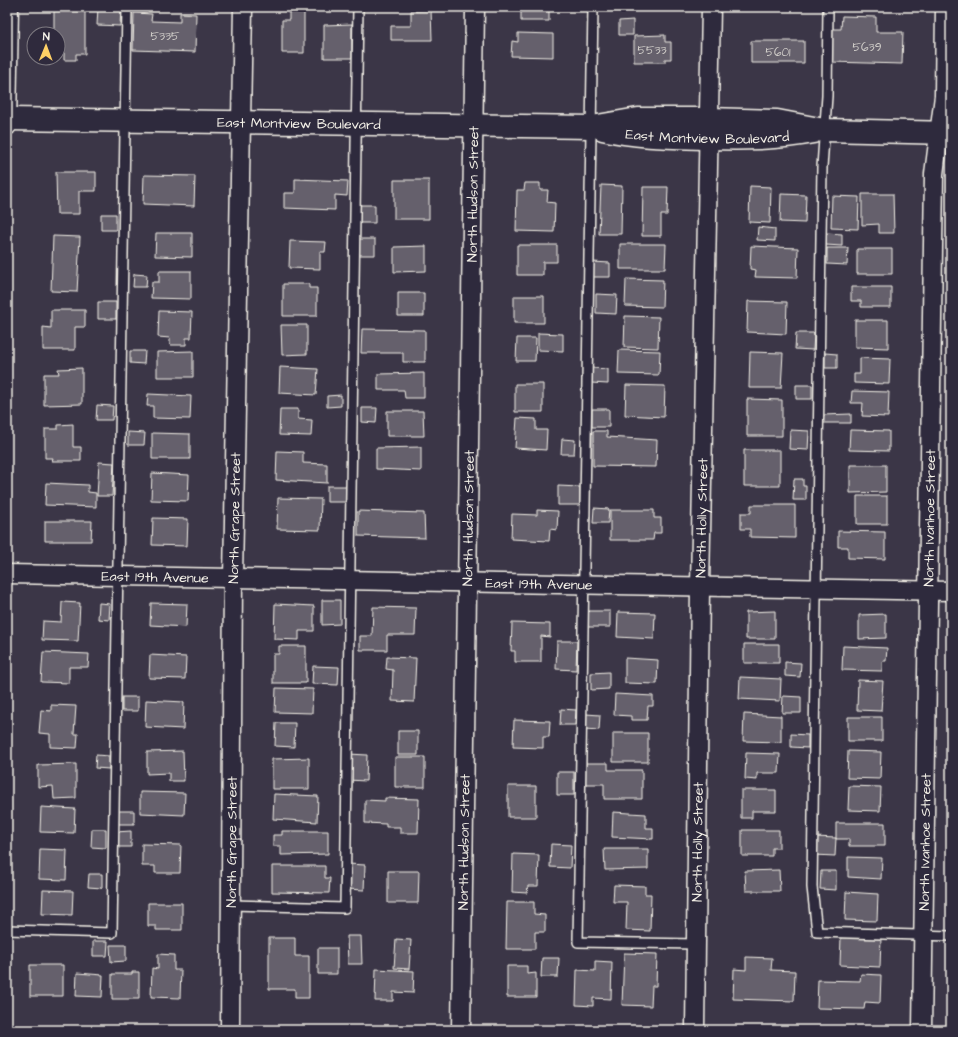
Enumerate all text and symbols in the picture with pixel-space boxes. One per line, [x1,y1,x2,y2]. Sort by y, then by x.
north arrow [26,26,66,66]
house number: 5335 [150,28,180,45]
text: N [43,29,50,44]
house number: 5639 [853,39,882,56]
house number: 5533 [637,42,667,59]
house number: 5601 [765,44,791,61]
street label: East Montview Boulevard [217,113,381,135]
street label: East Montview Boulevard [624,124,790,149]
street label: North Hudson Street [463,126,484,262]
street label: North Ivanhoe Street [919,449,941,587]
street label: North Hudson Street [458,450,480,586]
street label: North Grape Street [224,452,246,584]
street label: North Holly Street [691,458,713,578]
street label: East 19th Avenue [101,567,209,589]
street label: East 19th Avenue [485,574,593,596]
street label: North Ivanhoe Street [915,773,937,911]
street label: North Hudson Street [454,774,476,910]
street label: North Grape Street [222,776,243,908]
street label: North Holly Street [687,782,709,902]

